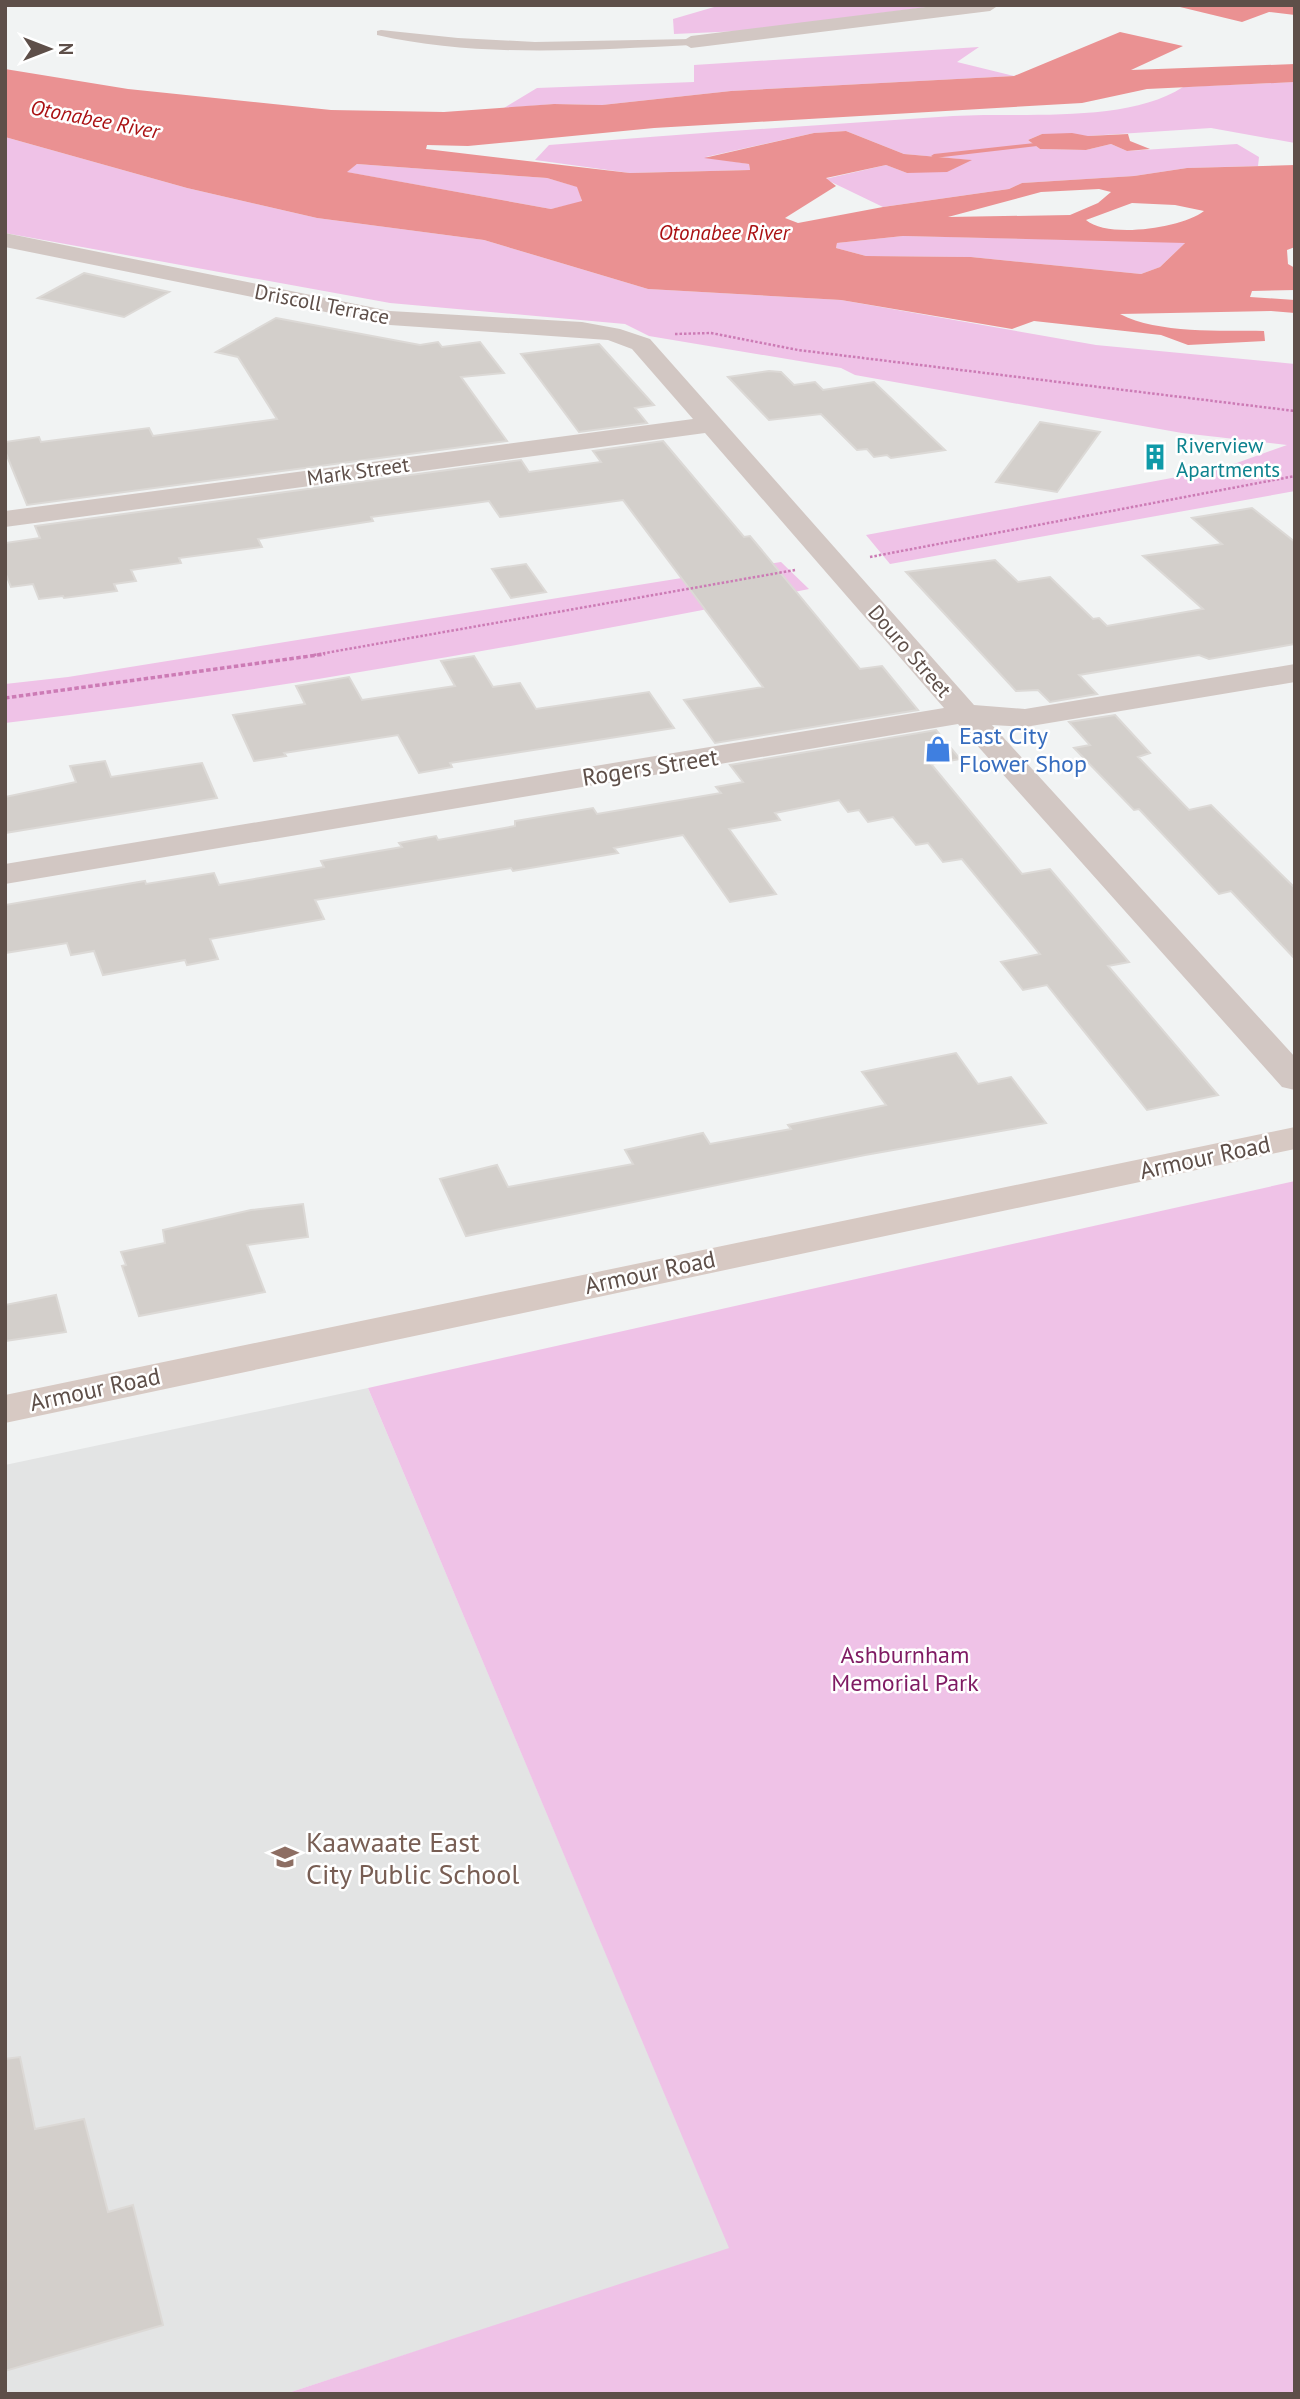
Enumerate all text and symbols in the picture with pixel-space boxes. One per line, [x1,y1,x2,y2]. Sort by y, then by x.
north arrow [14,14,84,84]
text: N [54,43,78,55]
water label: Otonabee River [28,93,164,145]
water label: Otonabee River [659,219,791,246]
street label: Driscoll Terrace [252,278,392,330]
place label: Riverview Apartments [1176,432,1280,483]
building icon: Riverview Apartments [1140,442,1170,472]
street label: Mark Street [305,450,411,492]
street label: Douro Street [862,599,958,703]
place label: East City Flower Shop [959,720,1087,779]
shop icon: East City Flower Shop [923,734,953,764]
street label: Rogers Street [580,741,720,793]
street label: Armour Road [1137,1128,1273,1186]
street label: Armour Road [582,1243,718,1301]
street label: Armour Road [27,1360,163,1418]
park label: Ashburnham Memorial Park [831,1639,979,1698]
place label: Kaawaate East City Public School [306,1823,520,1892]
school or university icon: Kaawaate East City Public School [270,1842,300,1872]

